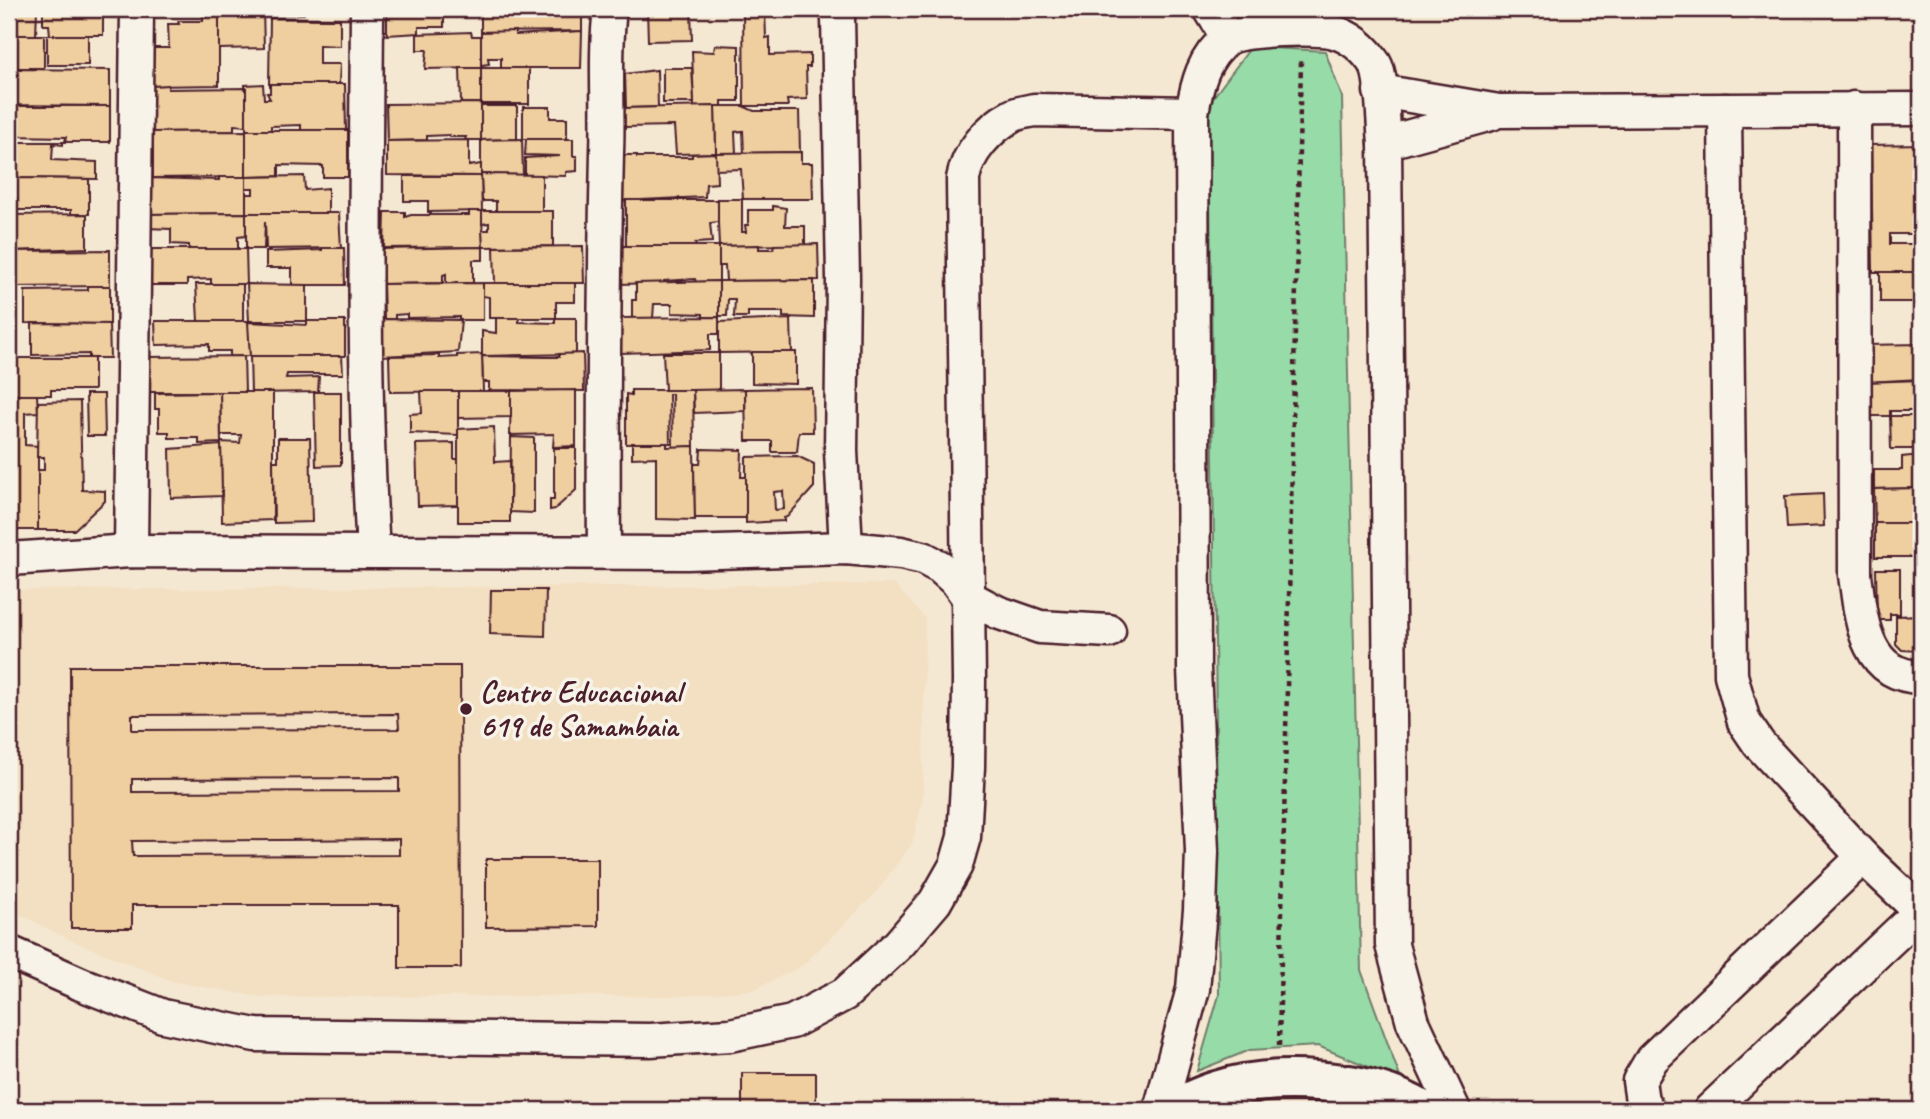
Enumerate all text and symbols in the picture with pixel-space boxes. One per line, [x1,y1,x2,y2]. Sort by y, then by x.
place label: Centro Educacional 619 de Samambaia [480,673,687,745]
marker: Centro Educacional 619 de Samambaia [458,701,474,717]

